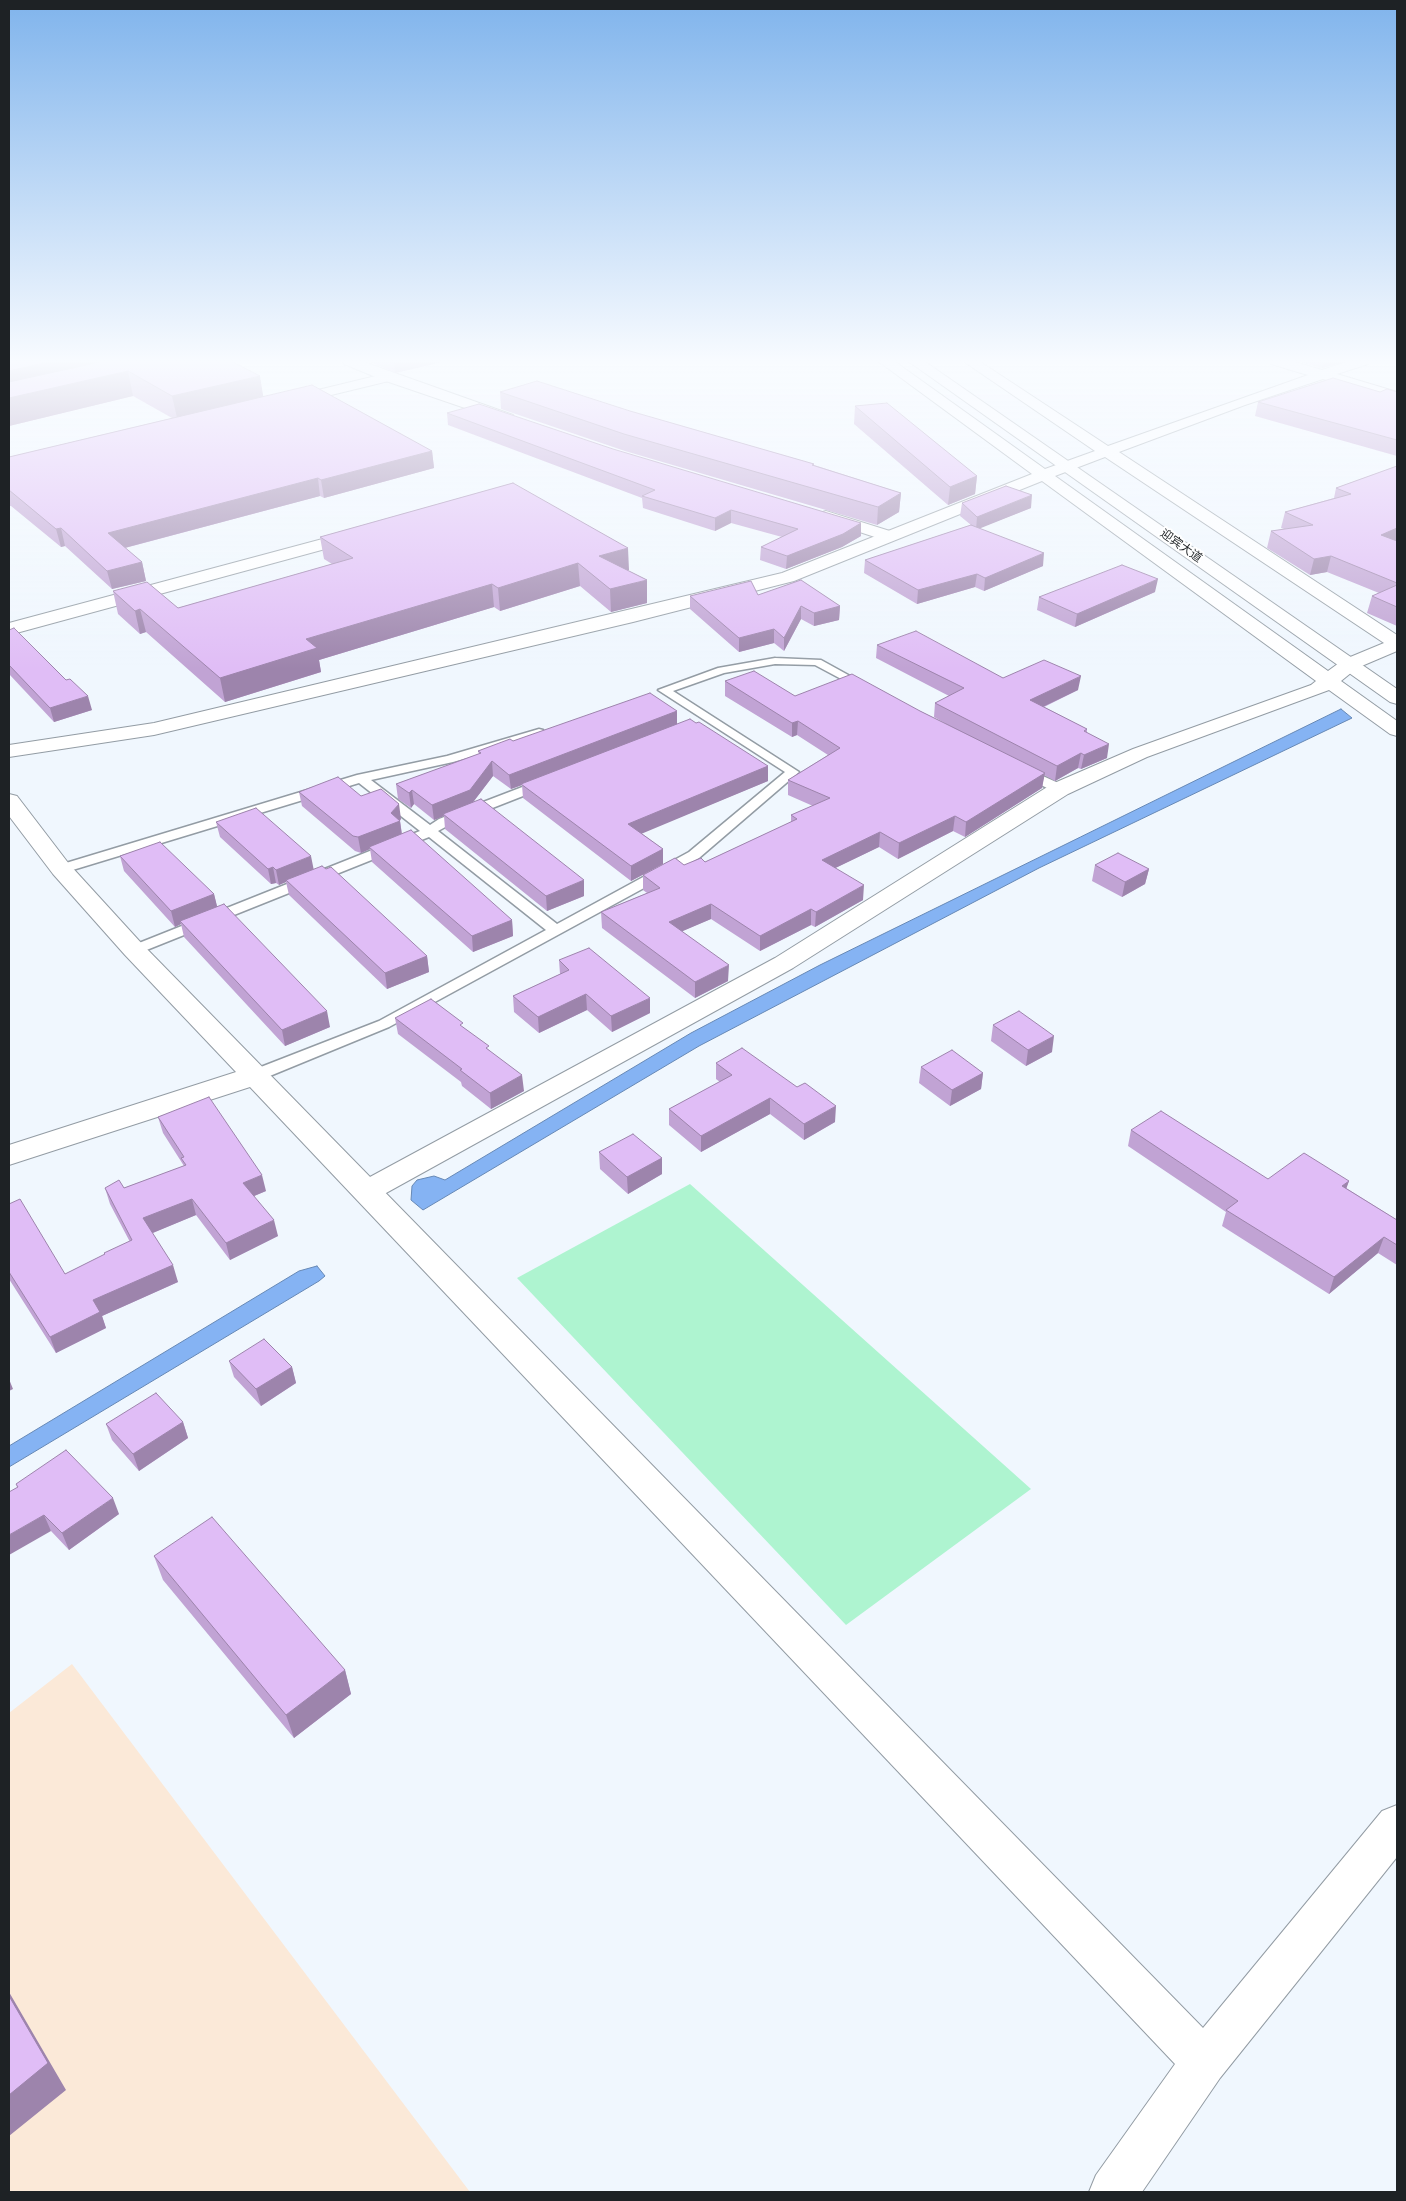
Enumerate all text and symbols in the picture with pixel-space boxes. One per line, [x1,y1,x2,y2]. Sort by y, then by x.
street label: 迎宾大道 [1157,526,1205,566]

